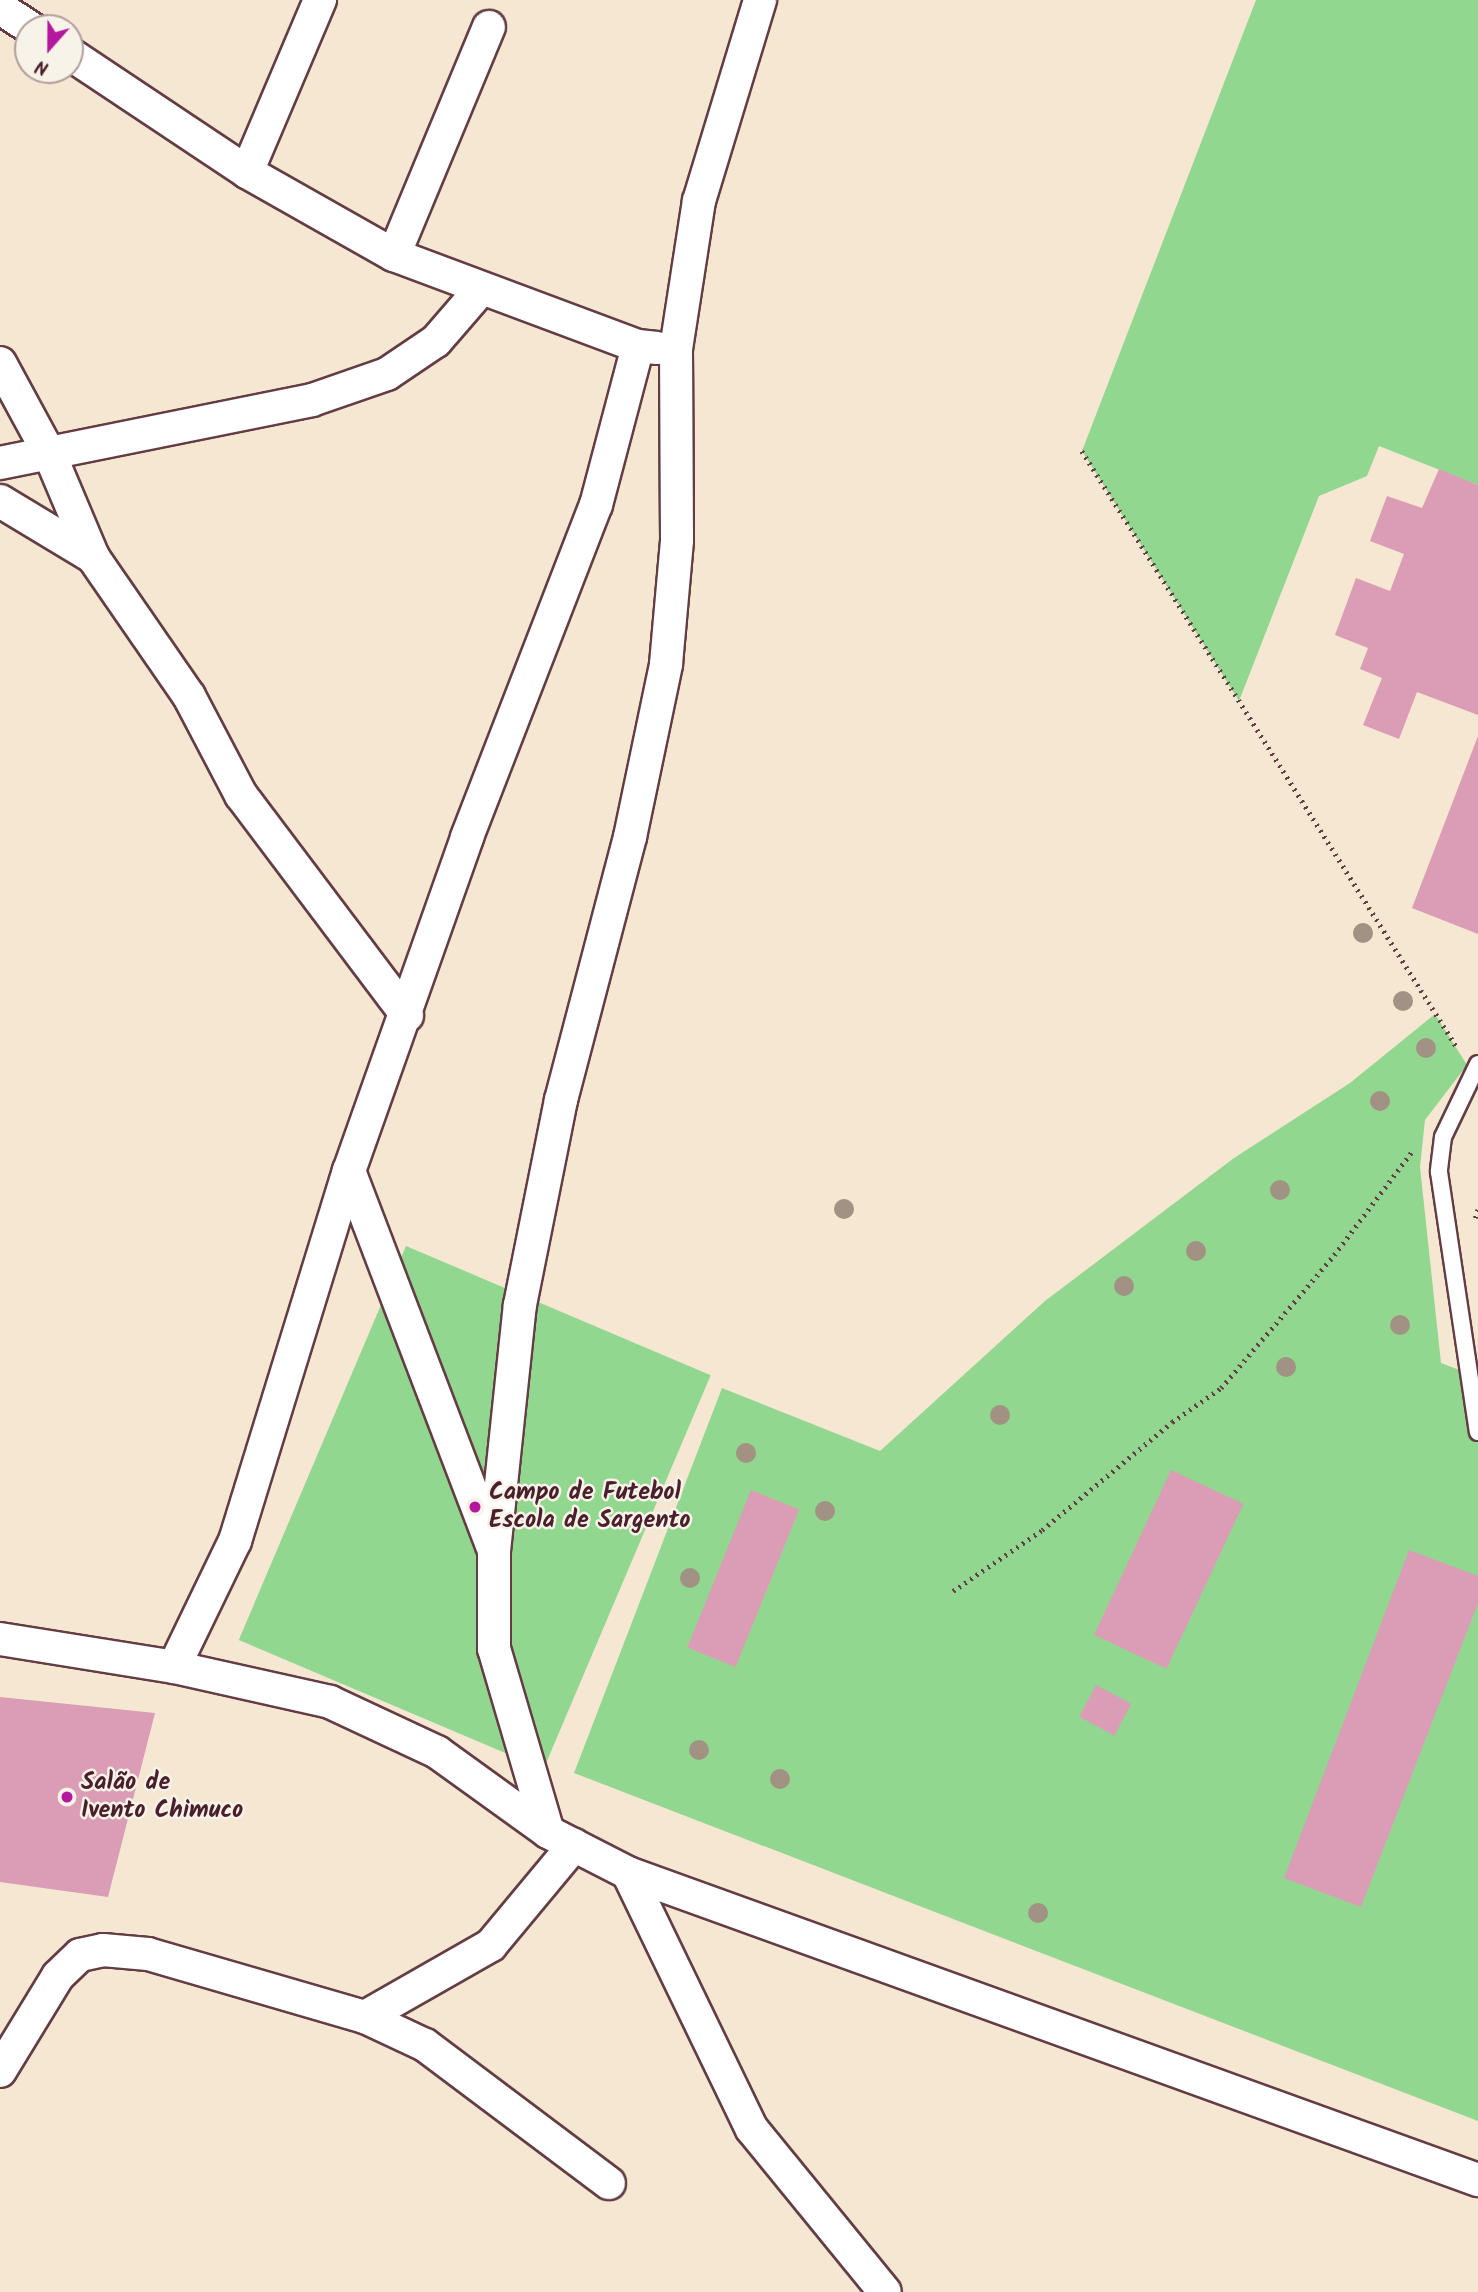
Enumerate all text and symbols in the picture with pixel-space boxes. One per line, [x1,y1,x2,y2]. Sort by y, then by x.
north arrow [14,14,84,84]
text: N [31,51,53,83]
place label: Campo de Futebol Escola de Sargento [489,1479,690,1535]
marker: Campo de Futebol Escola de Sargento [467,1499,483,1515]
place label: Salão de Ivento Chimuco [81,1769,243,1825]
marker: Salão de Ivento Chimuco [59,1789,75,1805]

